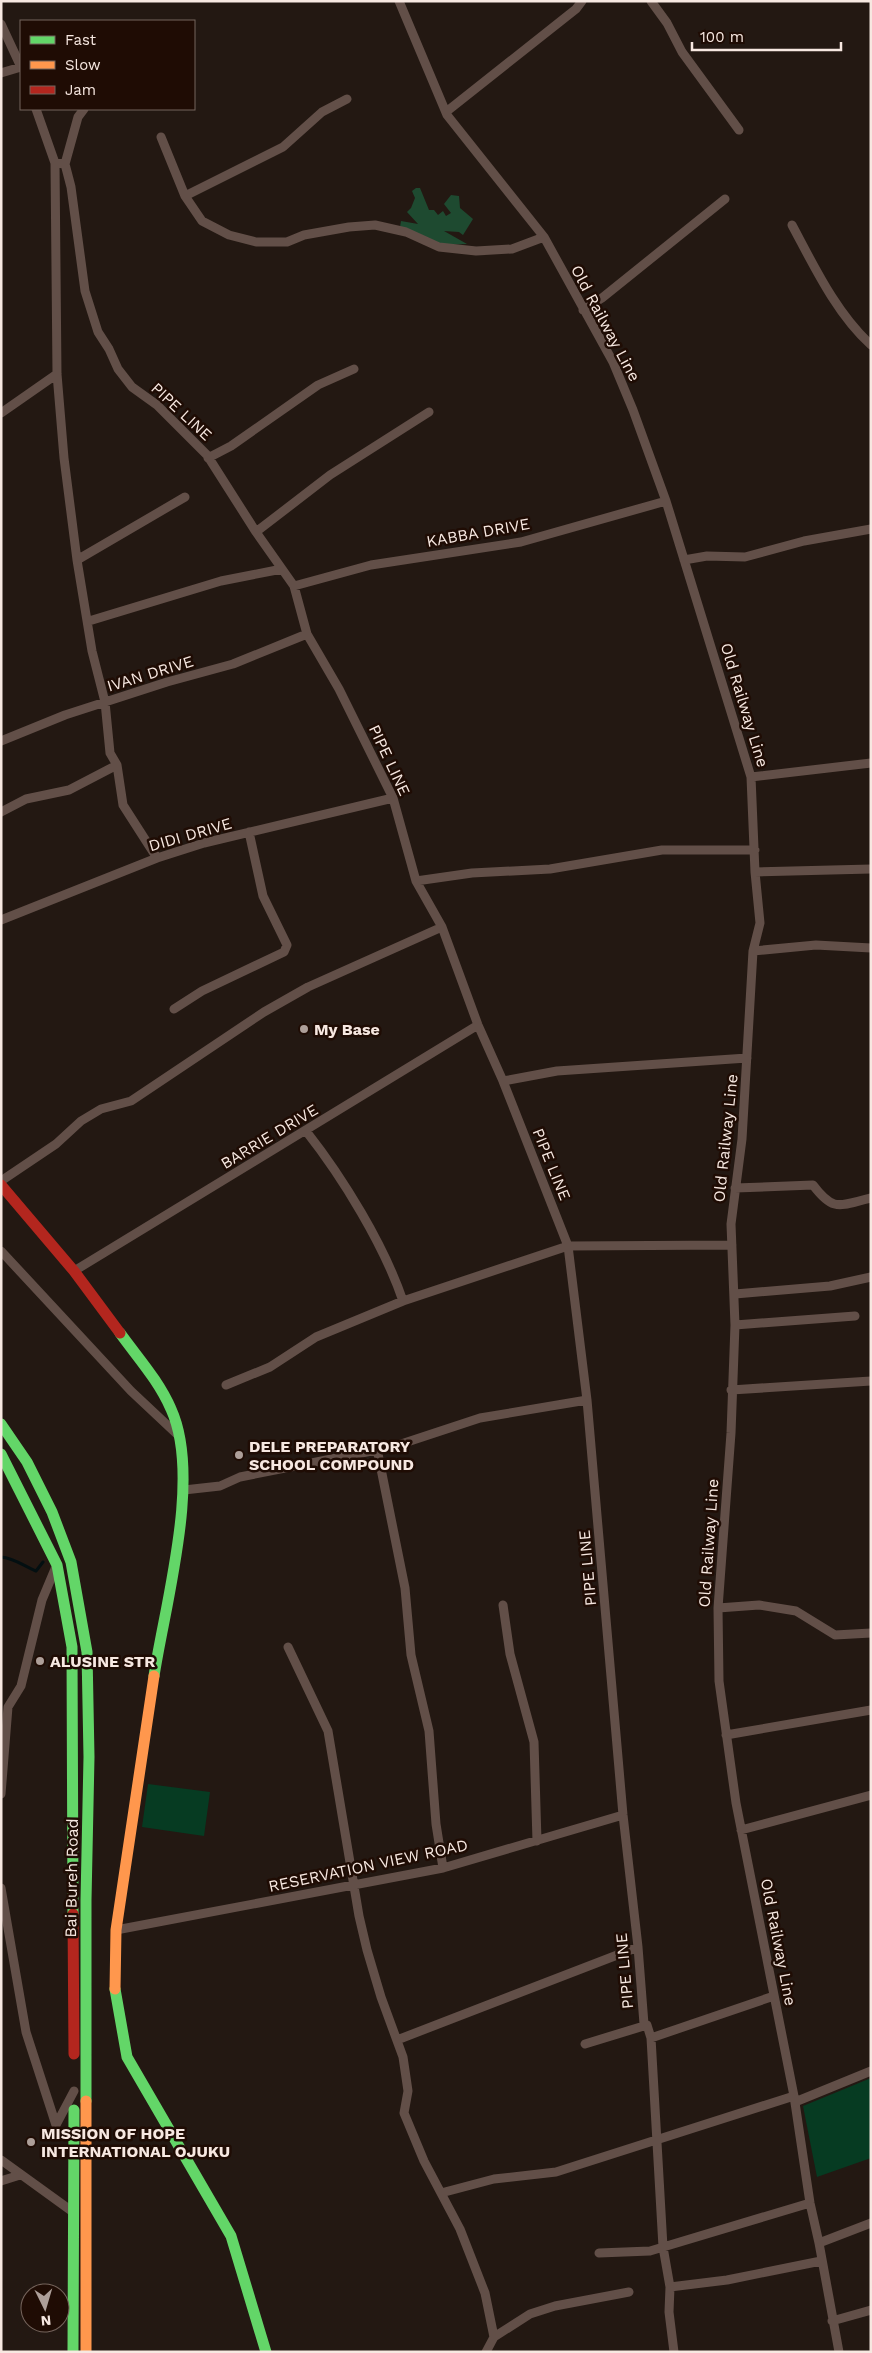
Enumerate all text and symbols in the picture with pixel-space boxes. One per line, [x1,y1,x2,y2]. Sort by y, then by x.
legend [20,20,195,110]
scale bar [692,20,841,52]
text: 100 m [700,28,744,46]
text: Fast [65,31,97,49]
text: Slow [65,56,101,74]
text: Jam [65,81,96,99]
street label: Old Railway Line [567,262,644,385]
street label: PIPE LINE [147,378,216,444]
street label: KABBA DRIVE [425,514,531,551]
street label: Old Railway Line [717,641,772,770]
street label: IVAN DRIVE [105,651,196,696]
street label: PIPE LINE [365,722,414,799]
street label: DIDI DRIVE [146,814,234,855]
place label: My Base [314,1020,380,1039]
marker: My Base [298,1023,310,1035]
street label: Old Railway Line [709,1073,742,1203]
street label: BARRIE DRIVE [217,1100,321,1173]
street label: PIPE LINE [528,1125,575,1203]
place label: DELE PREPARATORY SCHOOL COMPOUND [249,1437,414,1474]
marker: DELE PREPARATORY SCHOOL COMPOUND [233,1449,245,1461]
street label: Old Railway Line [695,1478,722,1608]
street label: PIPE LINE [575,1529,600,1607]
place label: ALUSINE STR [50,1652,155,1671]
marker: ALUSINE STR [34,1655,46,1667]
street label: Bai Bureh Road [61,1818,82,1938]
street label: RESERVATION VIEW ROAD [267,1835,470,1896]
street label: Old Railway Line [757,1877,800,2007]
street label: PIPE LINE [612,1932,637,2010]
place label: MISSION OF HOPE INTERNATIONAL OJUKU [41,2124,230,2161]
marker: MISSION OF HOPE INTERNATIONAL OJUKU [25,2136,37,2148]
north arrow [20,2283,70,2333]
text: N [40,2313,52,2329]

